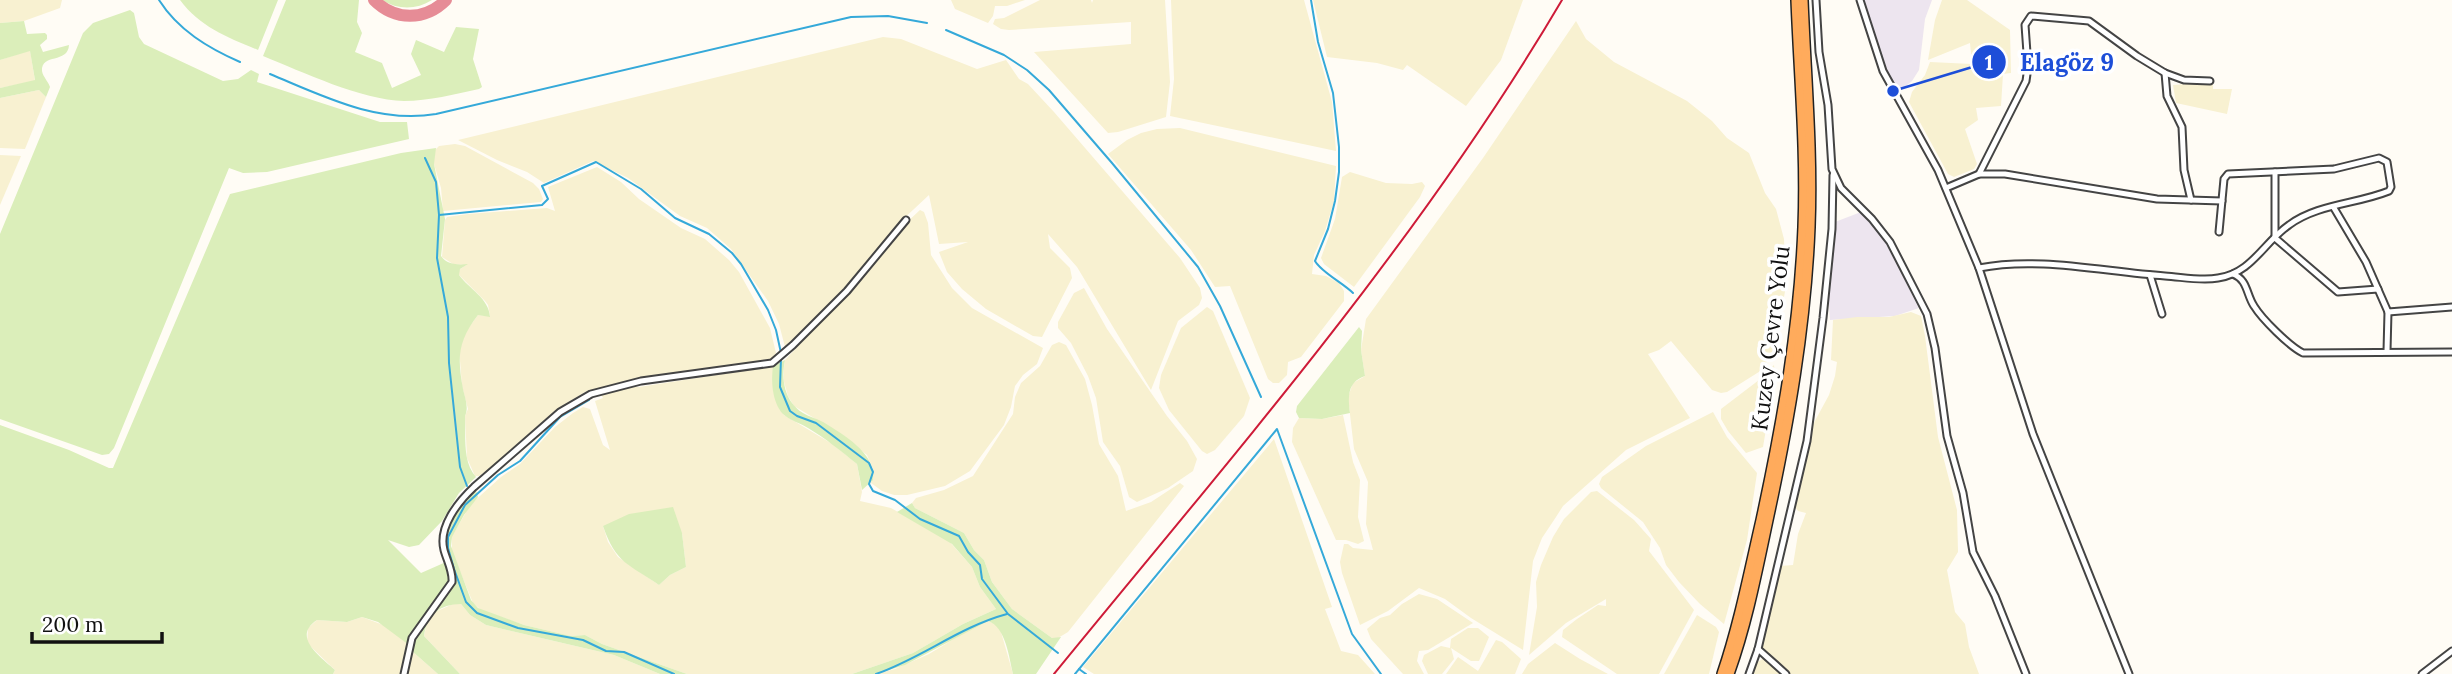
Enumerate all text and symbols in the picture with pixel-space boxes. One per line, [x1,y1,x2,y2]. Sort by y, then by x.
callout: Elagöz 9 [1971,40,2128,85]
text: Elagöz 9 [2020,47,2114,78]
text: 1 [1985,49,1993,76]
street label: Kuzey Çevre Yolu [1744,244,1796,432]
scale bar [32,600,161,644]
text: 200 m [42,611,104,638]

